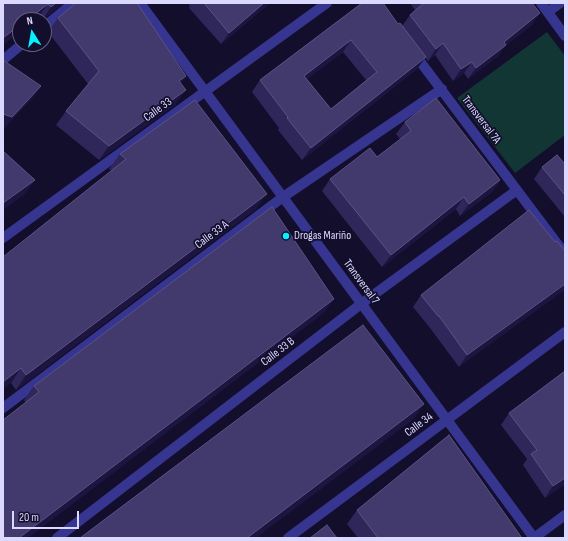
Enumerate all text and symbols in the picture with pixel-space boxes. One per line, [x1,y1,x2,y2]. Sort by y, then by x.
north arrow [12,12,52,52]
text: N [26,14,34,28]
street label: Transversal 7A [458,93,504,147]
street label: Calle 33 [141,95,175,125]
street label: Calle 33 A [192,218,232,252]
place label: Drogas Mariño [294,229,351,243]
marker: Drogas Mariño [281,231,291,241]
street label: Transversal 7 [340,257,382,307]
street label: Calle 33 B [258,334,298,370]
street label: Calle 34 [402,410,436,440]
scale bar [14,503,81,529]
text: 20 m [19,510,39,525]

